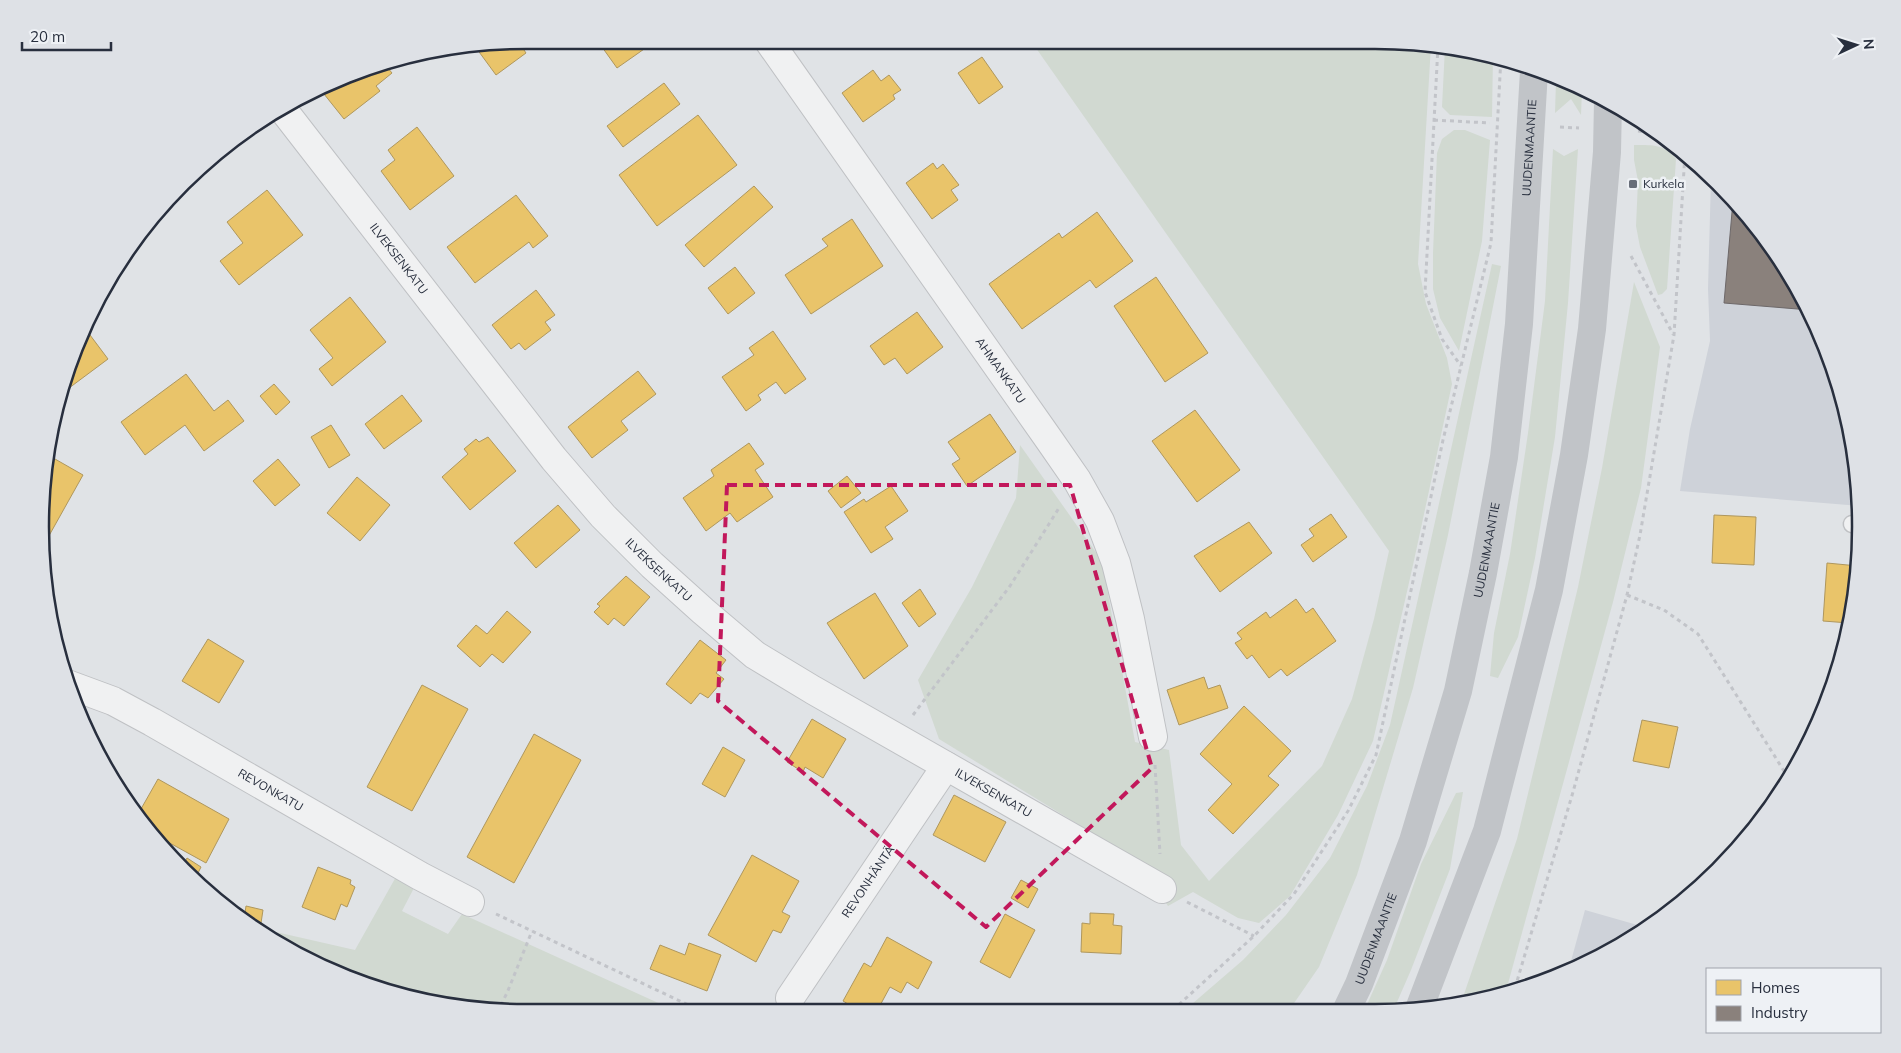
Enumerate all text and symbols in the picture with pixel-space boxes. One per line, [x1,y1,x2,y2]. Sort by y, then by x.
scale bar [22,20,111,52]
north arrow [1831,20,1881,70]
text: 20 m [30,27,65,46]
text: N [1860,38,1878,50]
street label: UUDENMAANTIE [1519,99,1539,197]
place label: Kurkela [1643,176,1684,191]
marker: Kurkela [1627,178,1639,190]
street label: ILVEKSENKATU [367,220,431,297]
street label: AHMANKATU [972,334,1029,406]
street label: UUDENMAANTIE [1470,501,1503,599]
street label: ILVEKSENKATU [622,535,695,604]
street label: REVONKATU [235,765,306,814]
street label: ILVEKSENKATU [952,765,1035,820]
street label: REVONHÄNTÄ [838,842,897,921]
street label: UUDENMAANTIE [1351,891,1400,987]
legend [1706,968,1881,1033]
text: Homes [1751,978,1800,997]
text: Industry [1751,1003,1808,1022]

